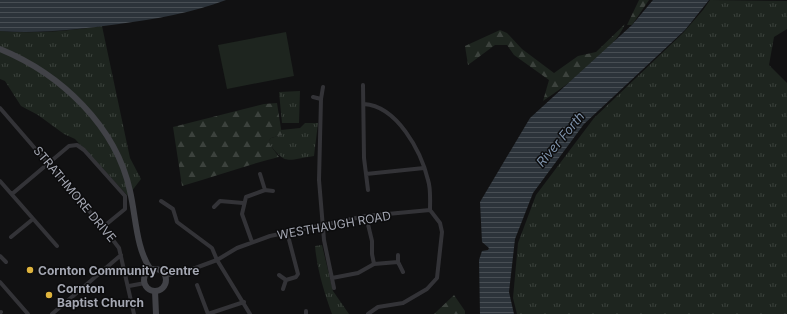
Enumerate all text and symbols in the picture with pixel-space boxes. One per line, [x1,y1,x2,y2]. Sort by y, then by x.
water label: River Forth [532,108,588,170]
street label: STRATHMORE DRIVE [31,143,119,245]
street label: WESTHAUGH ROAD [276,208,392,242]
place label: Cornton Community Centre [38,263,199,278]
marker: Cornton Community Centre [25,265,35,275]
place label: Cornton Baptist Church [57,281,144,310]
marker: Cornton Baptist Church [44,290,54,300]

